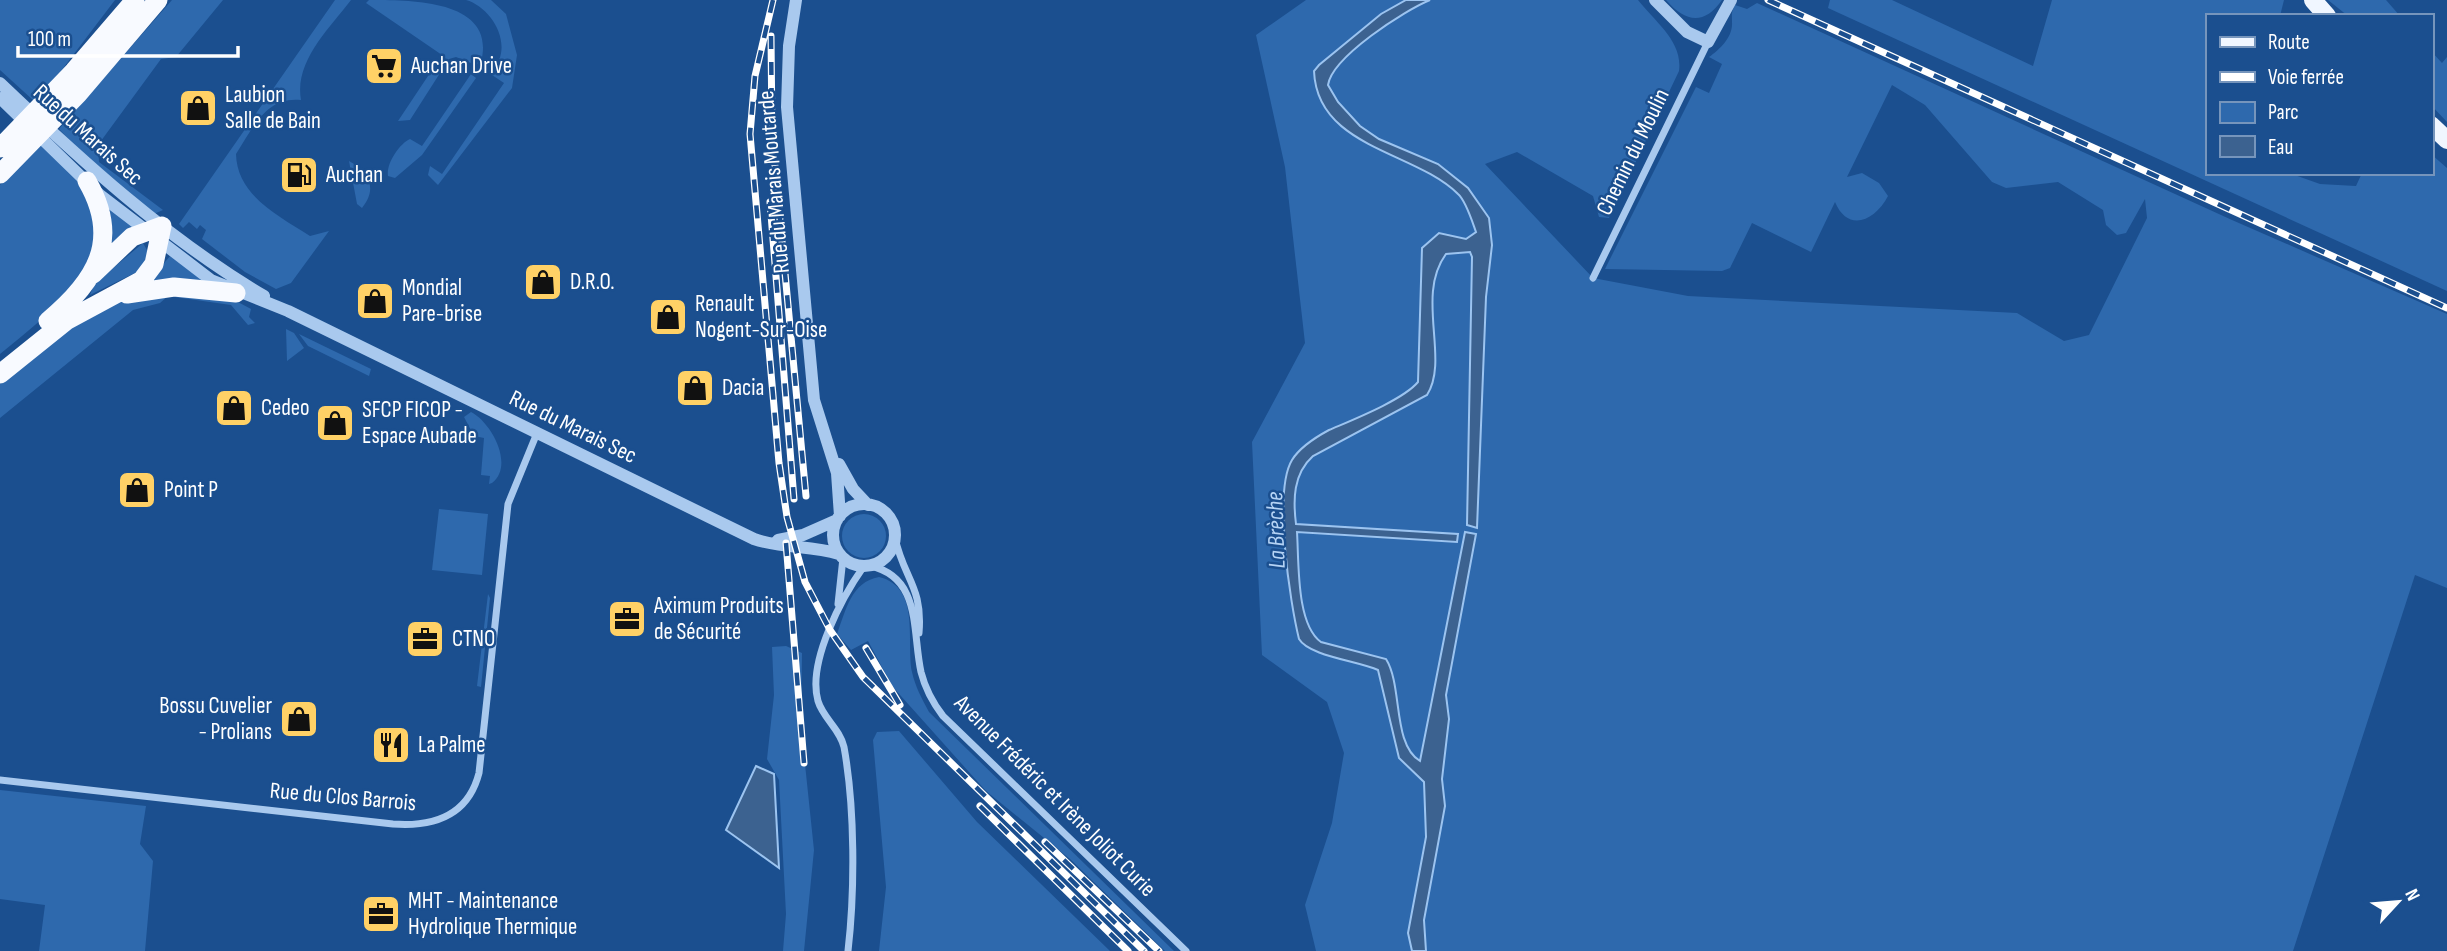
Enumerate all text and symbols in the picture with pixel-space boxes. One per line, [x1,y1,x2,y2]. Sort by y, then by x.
scale bar [18,14,238,58]
legend [2206,14,2433,175]
text: 100 m [28,27,71,52]
text: Route [2268,30,2310,55]
supermarket icon: Auchan Drive [363,45,405,87]
place label: Auchan Drive [410,52,512,80]
text: Voie ferrée [2268,65,2344,90]
street label: Rue du Marais Sec [27,78,149,192]
place label: Laubion Salle de Bain [225,81,321,135]
street label: Chemin du Moulin [1590,84,1676,220]
shop icon: Laubion Salle de Bain [177,87,219,129]
street label: Rue du Marais Moutarde [752,89,796,275]
text: Parc [2268,100,2299,125]
text: Eau [2268,135,2293,160]
fuel station icon: Auchan [278,154,320,196]
place label: Auchan [325,161,383,189]
shop icon: D.R.O. [522,261,564,303]
place label: D.R.O. [570,268,615,296]
place label: Mondial Pare-brise [402,274,482,328]
shop icon: Mondial Pare-brise [354,280,396,322]
place label: Renault Nogent-Sur-Oise [695,290,827,344]
shop icon: Renault Nogent-Sur-Oise [647,296,689,338]
shop icon: Dacia [674,367,716,409]
place label: Dacia [722,374,764,402]
street label: Rue du Marais Sec [505,384,641,470]
shop icon: Cedeo [213,387,255,429]
place label: Cedeo [261,394,310,422]
place label: SFCP FICOP - Espace Aubade [362,396,477,450]
shop icon: SFCP FICOP - Espace Aubade [314,402,356,444]
shop icon: Point P [116,469,158,511]
place label: Point P [164,476,218,504]
water label: La Brèche [1260,491,1292,569]
place label: Aximum Produits de Sécurité [653,592,784,646]
office icon: Aximum Produits de Sécurité [606,598,648,640]
office icon: CTNO [404,618,446,660]
place label: CTNO [452,625,495,653]
street label: Avenue Frédéric et Irène Joliot Curie [948,689,1162,903]
place label: Bossu Cuvelier - Prolians [159,692,272,746]
shop icon: Bossu Cuvelier - Prolians [278,698,320,740]
restaurant icon: La Palme [370,724,412,766]
place label: La Palme [418,731,486,759]
street label: Rue du Clos Barrois [269,777,417,817]
north arrow [2363,867,2433,937]
text: N [2399,886,2424,905]
place label: MHT - Maintenance Hydrolique Thermique [408,887,577,941]
office icon: MHT - Maintenance Hydrolique Thermique [360,893,402,935]

